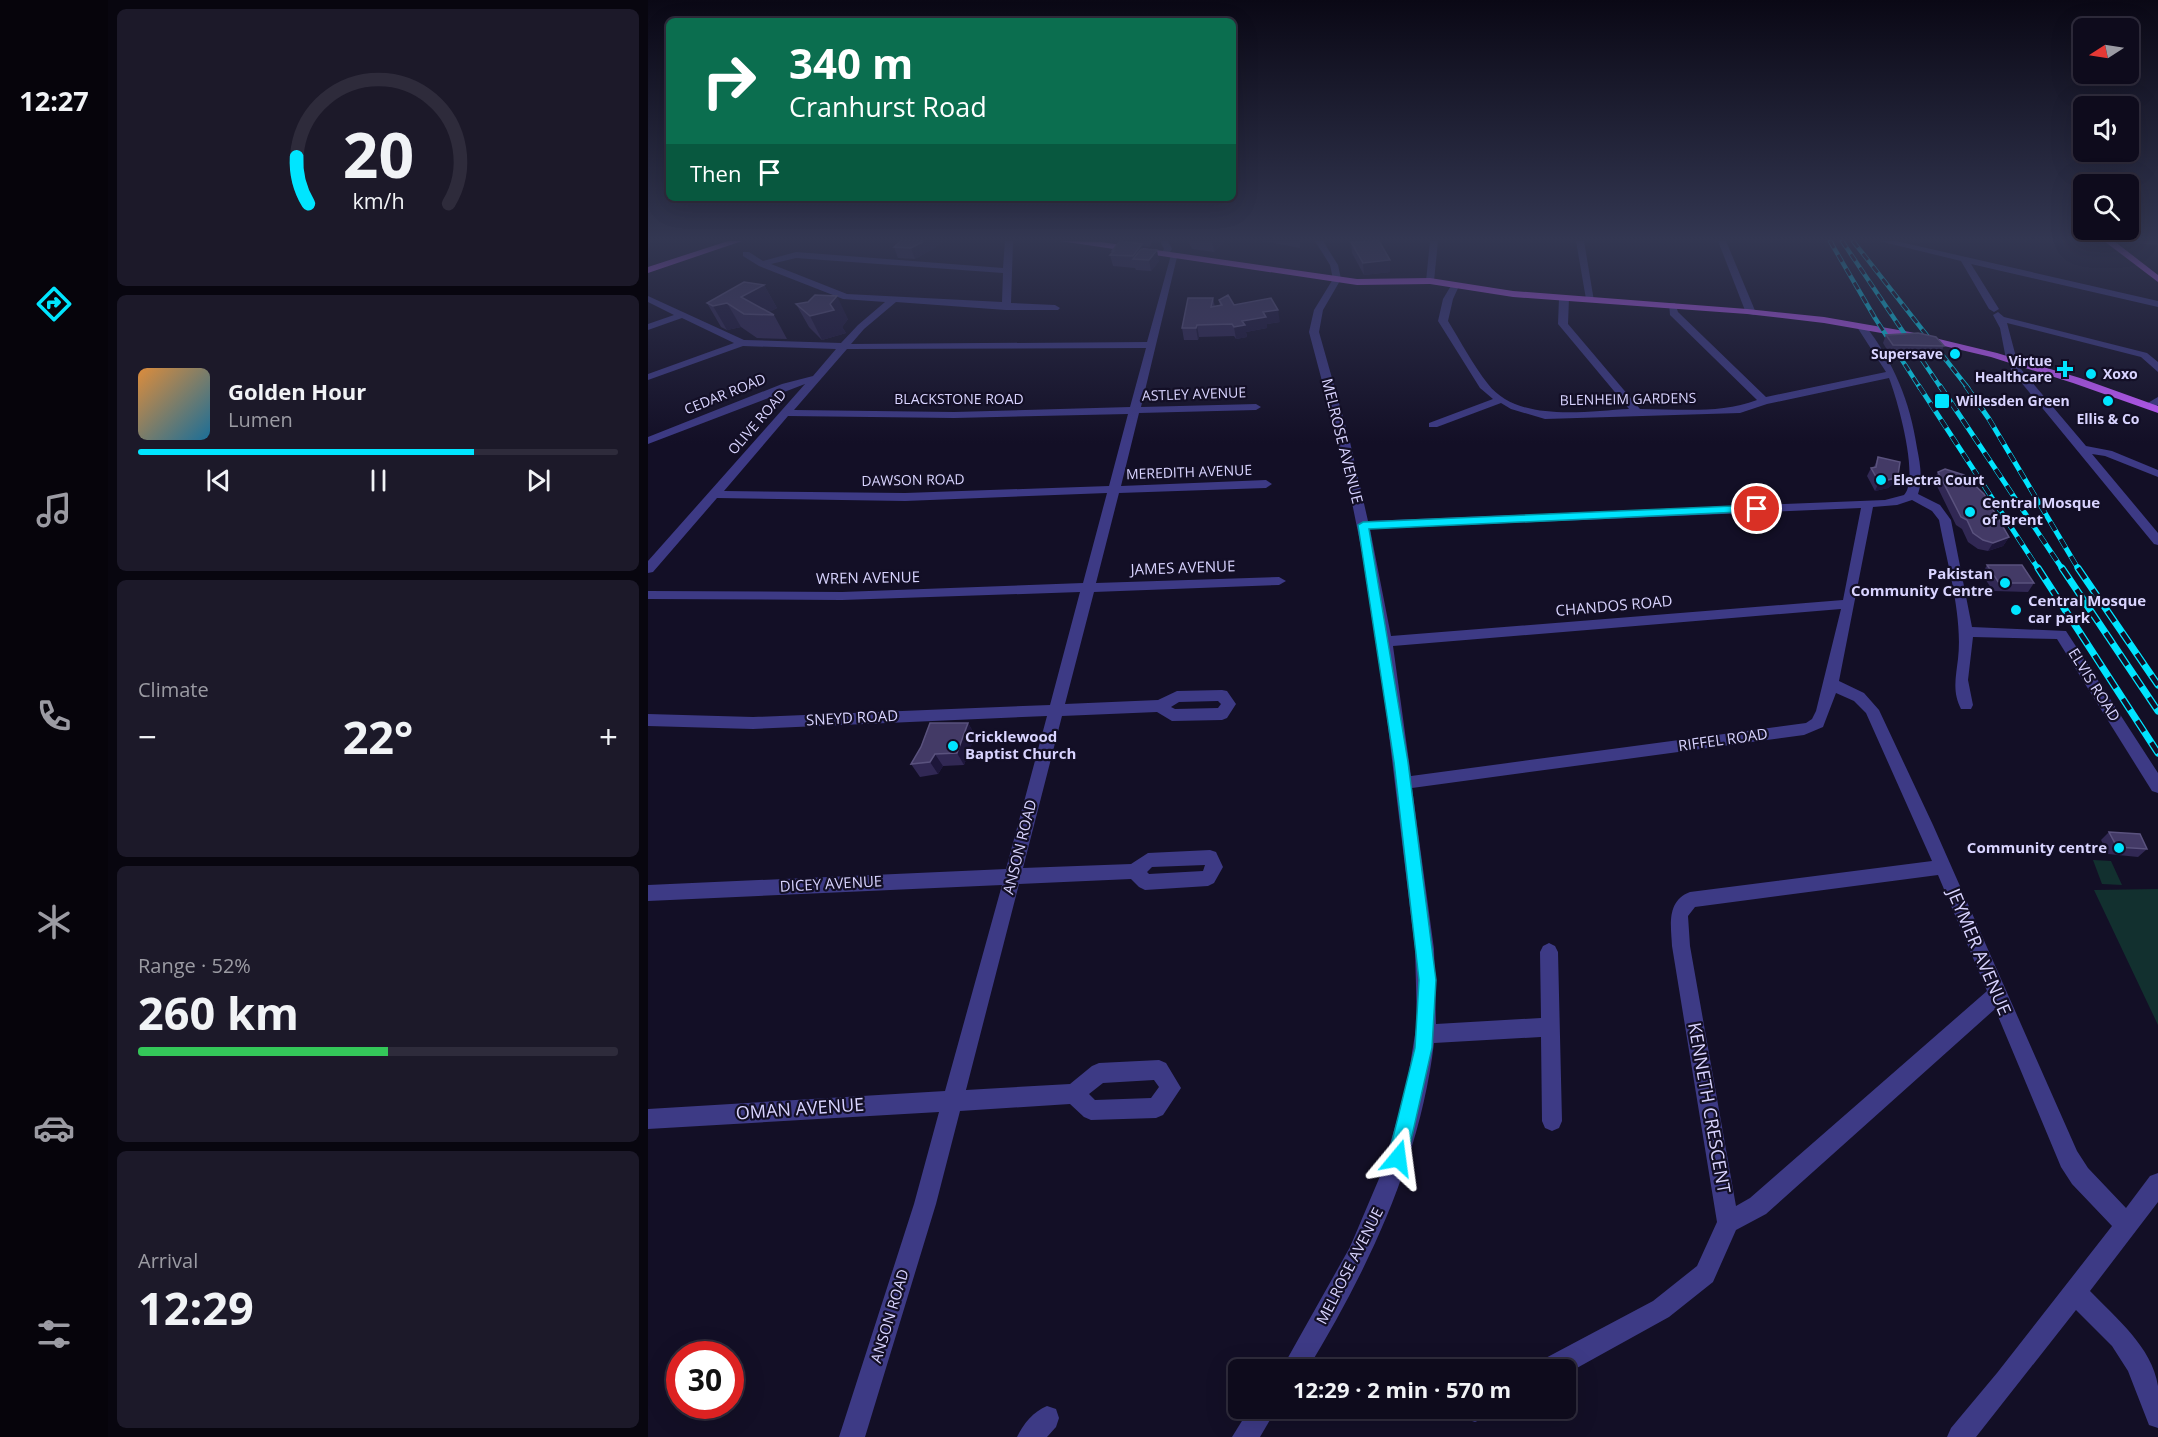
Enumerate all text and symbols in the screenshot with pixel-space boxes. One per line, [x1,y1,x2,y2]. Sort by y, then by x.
north arrow [2073,18,2139,84]
map controls [2073,18,2139,240]
text: 340 m [789,34,913,91]
icon: right [690,42,768,120]
text: 12:27 [19,82,89,119]
text: Cranhurst Road [789,88,987,125]
button: sound [2073,96,2139,162]
text: 20 [342,111,414,196]
icon: arrive [753,156,786,189]
text: Then [690,158,741,188]
button: search [2073,174,2139,240]
text: km/h [352,187,404,216]
icon: directions [33,283,75,325]
place label: Supersave [1871,344,1943,363]
marker: Supersave [1948,347,1962,361]
place label: Virtue Healthcare [1975,351,2052,386]
marker: Virtue Healthcare [2056,360,2074,378]
place label: Xoxo [2103,364,2138,383]
marker: Xoxo [2084,367,2098,381]
street label: CEDAR ROAD [681,369,768,419]
text: Golden Hour [228,376,366,406]
street label: MELROSE AVENUE [1318,376,1368,505]
street label: ASTLEY AVENUE [1142,382,1246,405]
street label: OLIVE ROAD [723,385,790,458]
street label: BLENHEIM GARDENS [1559,388,1697,409]
street label: BLACKSTONE ROAD [894,389,1024,408]
place label: Willesden Green [1956,391,2070,410]
marker: Willesden Green [1933,392,1951,410]
marker: Ellis & Co [2101,394,2115,408]
text: Lumen [228,406,293,433]
place label: Ellis & Co [2077,409,2140,428]
street label: MEREDITH AVENUE [1126,460,1252,483]
icon: previous [202,464,235,497]
icon: pause [362,464,395,497]
icon: next [522,464,555,497]
street label: DAWSON ROAD [861,469,965,490]
place label: Electra Court [1893,470,1984,489]
marker: Electra Court [1874,473,1888,487]
pin [1731,483,1782,534]
icon: music [33,489,75,531]
icon: arrive [1740,492,1773,525]
place label: Central Mosque of Brent [1982,492,2100,529]
marker: Central Mosque of Brent [1963,505,1977,519]
street label: JAMES AVENUE [1128,555,1236,579]
place label: Pakistan Community Centre [1851,563,1993,600]
street label: WREN AVENUE [816,566,920,588]
marker: Pakistan Community Centre [1998,576,2012,590]
street label: CHANDOS ROAD [1555,590,1673,620]
place label: Central Mosque car park [2028,590,2146,627]
marker: Central Mosque car park [2009,603,2023,617]
street label: ELVIS ROAD [2064,644,2125,725]
text: Climate [138,676,209,703]
icon: phone [33,695,75,737]
street label: SNEYD ROAD [805,705,899,729]
text: 22° [343,706,413,767]
text: − [138,714,157,759]
text: + [599,714,618,759]
street label: RIFFEL ROAD [1677,723,1769,755]
place label: Cricklewood Baptist Church [965,726,1076,763]
marker: Cricklewood Baptist Church [946,739,960,753]
street label: ANSON ROAD [998,797,1040,896]
place label: Community centre [1967,837,2107,857]
marker: Community centre [2112,841,2126,855]
street label: DICEY AVENUE [779,870,883,896]
street label: JEYMER AVENUE [1942,883,2017,1019]
icon: climate [33,901,75,943]
text: Range · 52% [138,952,251,979]
text: 260 km [138,982,299,1043]
street label: KENNETH CRESCENT [1683,1020,1737,1195]
street label: OMAN AVENUE [735,1092,865,1124]
icon: car [33,1107,75,1149]
position arrow [1366,1126,1430,1190]
street label: MELROSE AVENUE [1311,1204,1387,1327]
text: Arrival [138,1247,198,1274]
street label: ANSON ROAD [865,1266,913,1365]
text: 12:29 [138,1277,254,1338]
icon: filters [33,1313,75,1355]
speed limit sign: 30 [666,1341,744,1419]
text: 12:29 · 2 min · 570 m [1293,1374,1511,1404]

